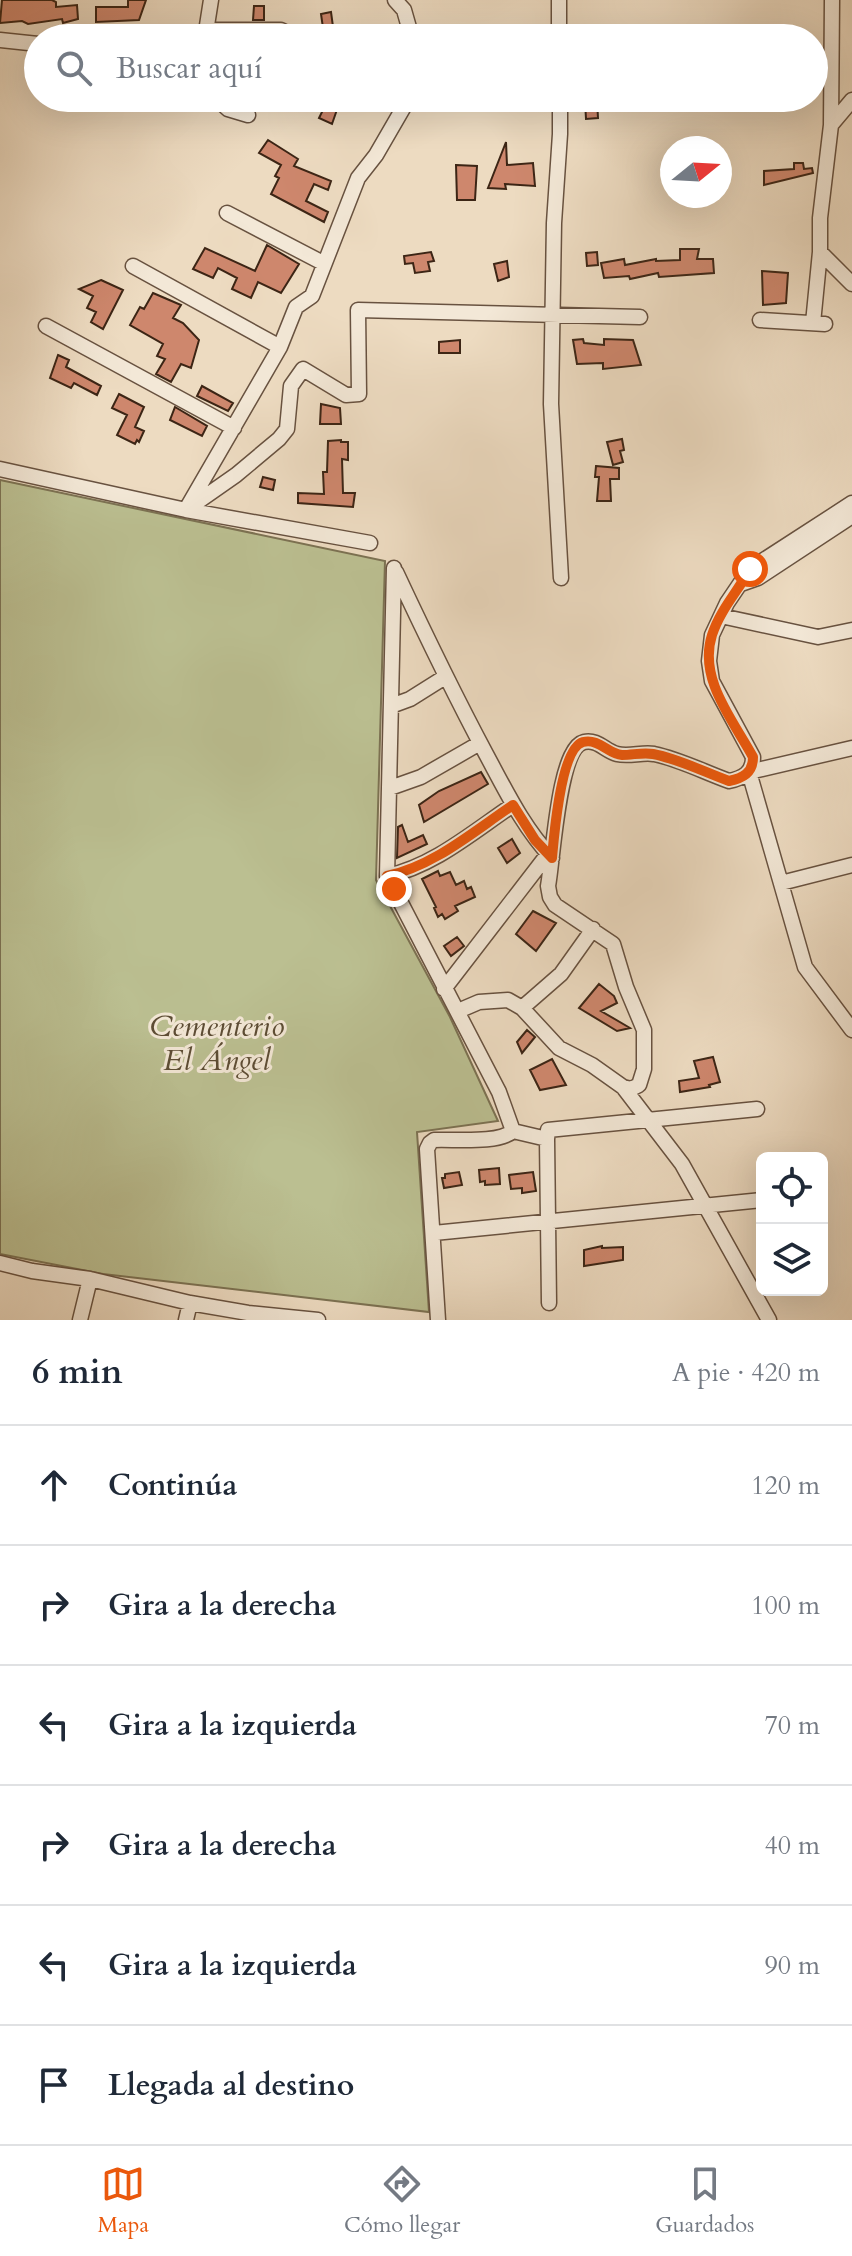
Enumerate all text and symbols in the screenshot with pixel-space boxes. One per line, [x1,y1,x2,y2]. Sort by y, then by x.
search box [24,24,828,112]
icon: search [52,46,96,90]
text: Buscar aquí [116,48,262,89]
north arrow [660,136,732,208]
route start [732,551,768,587]
route end [376,871,412,907]
park label: Cementerio El Ángel [150,1006,284,1081]
map controls [756,1152,828,1296]
button: locate [756,1152,828,1224]
button: layers [756,1224,828,1296]
text: 6 min [32,1349,123,1395]
text: A pie · 420 m [672,1355,820,1390]
icon: ahead [32,1463,76,1507]
text: Continúa [108,1465,238,1506]
text: 120 m [751,1468,820,1503]
icon: right [32,1583,76,1627]
text: Gira a la derecha [108,1585,337,1626]
text: 100 m [751,1588,820,1623]
icon: left [32,1703,76,1747]
text: Gira a la izquierda [108,1705,357,1746]
text: 70 m [764,1708,820,1743]
icon: right [32,1823,76,1867]
text: Gira a la derecha [108,1825,337,1866]
text: 40 m [764,1828,820,1863]
icon: left [32,1943,76,1987]
text: Gira a la izquierda [108,1945,357,1986]
text: 90 m [764,1948,820,1983]
icon: arrive [32,2063,76,2107]
text: Llegada al destino [108,2065,354,2106]
tab: Mapa [98,2162,149,2240]
tab: Cómo llegar [344,2162,460,2240]
tab: Guardados [655,2162,754,2240]

